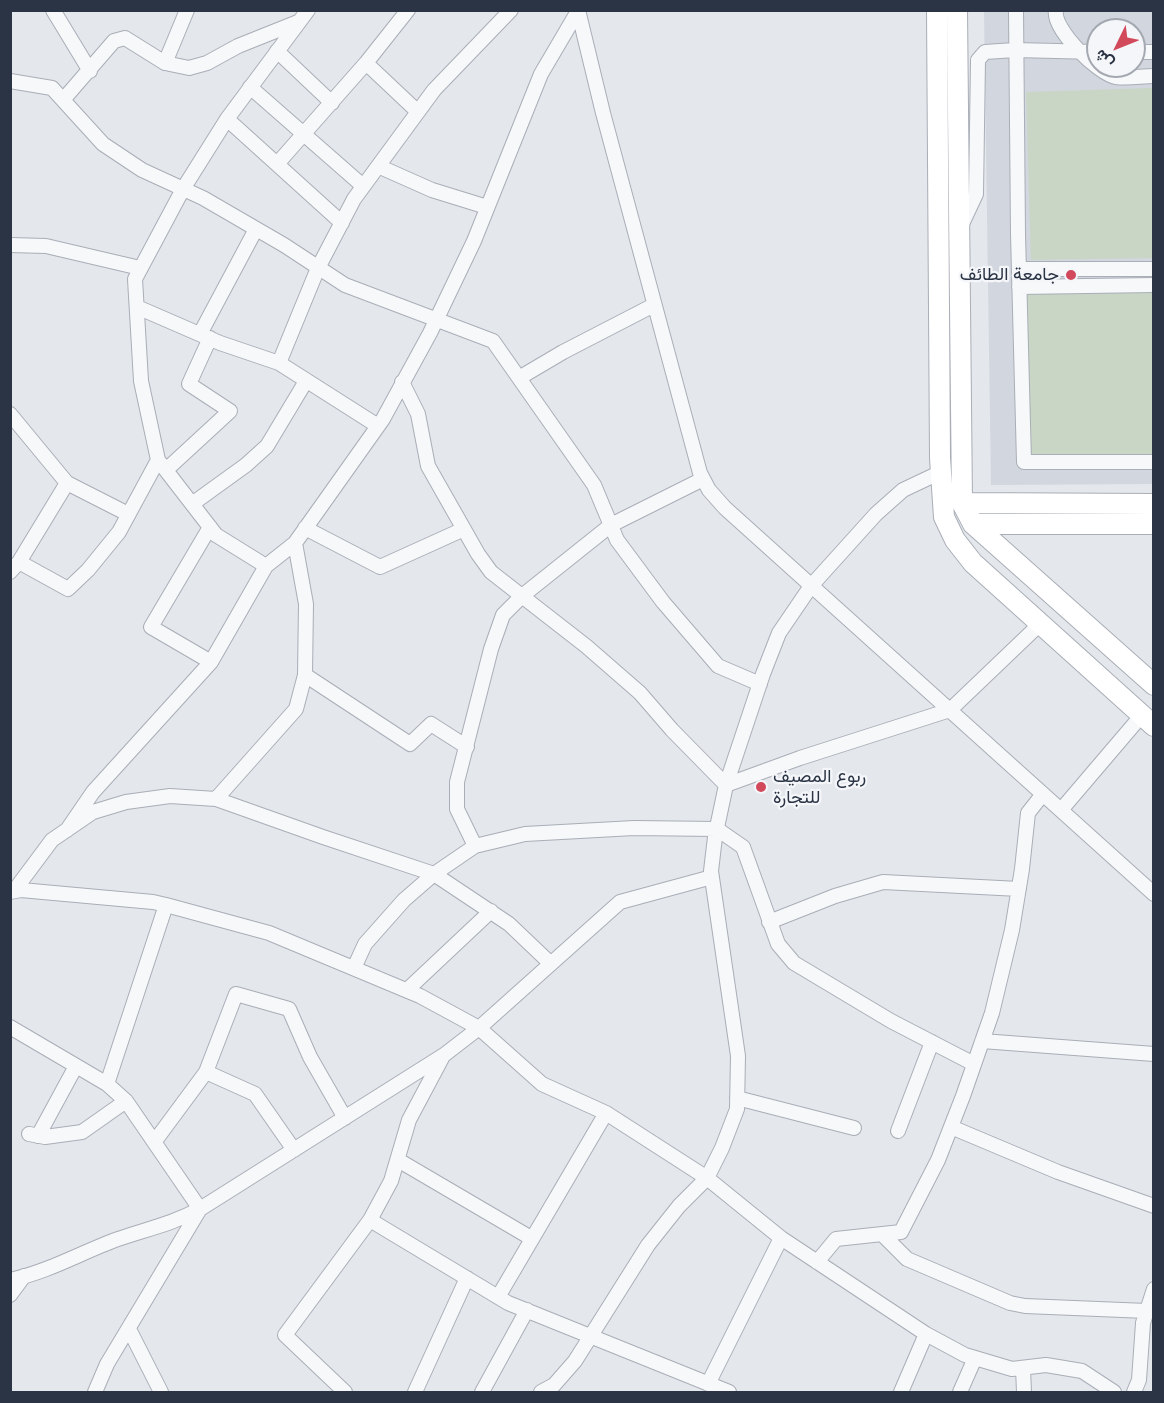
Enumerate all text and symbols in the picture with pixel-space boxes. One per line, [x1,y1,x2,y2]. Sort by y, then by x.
north arrow [1086,18,1146,78]
text: ش [1090,45,1118,73]
place label: جامعة الطائف [960,264,1059,286]
marker: جامعة الطائف [1064,268,1078,282]
place label: ربوع المصيف للتجارة [773,766,866,808]
marker: ربوع المصيف للتجارة [754,780,768,794]

